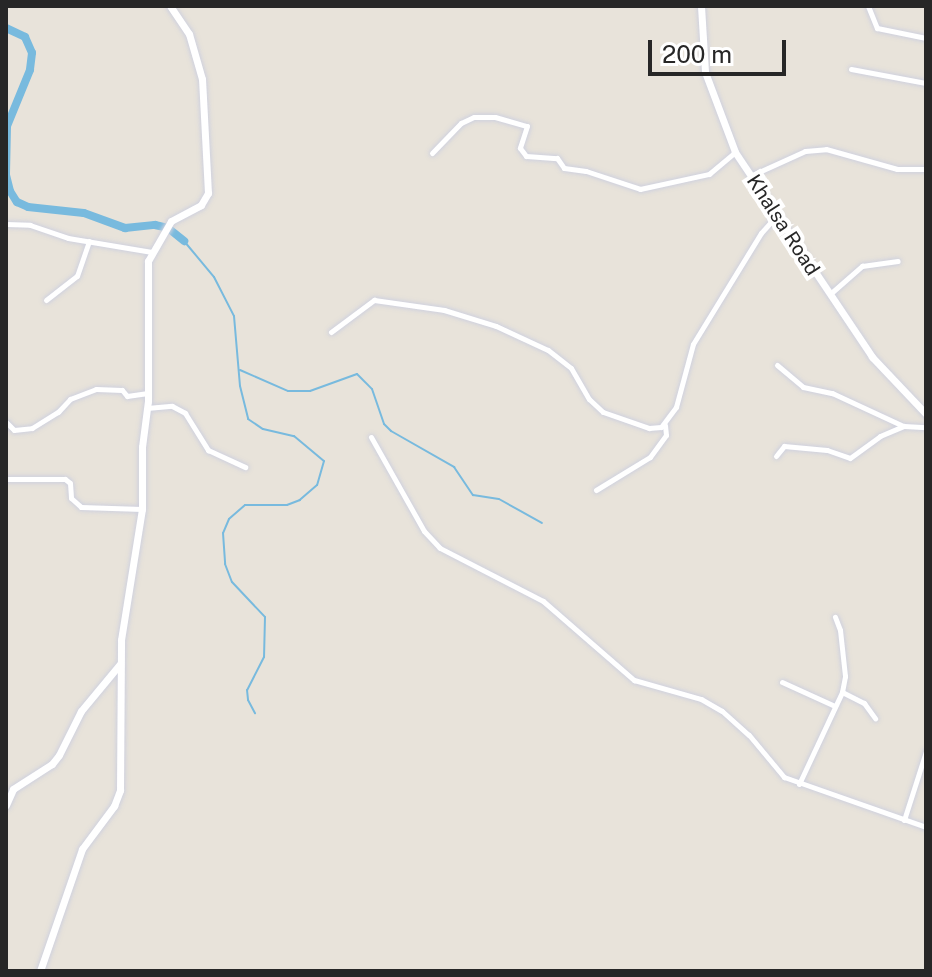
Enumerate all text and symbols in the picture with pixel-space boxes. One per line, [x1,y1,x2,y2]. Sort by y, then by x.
scale bar [652,24,790,74]
text: 200 m [662,40,732,68]
street label: Khalsa Road [742,170,824,280]

